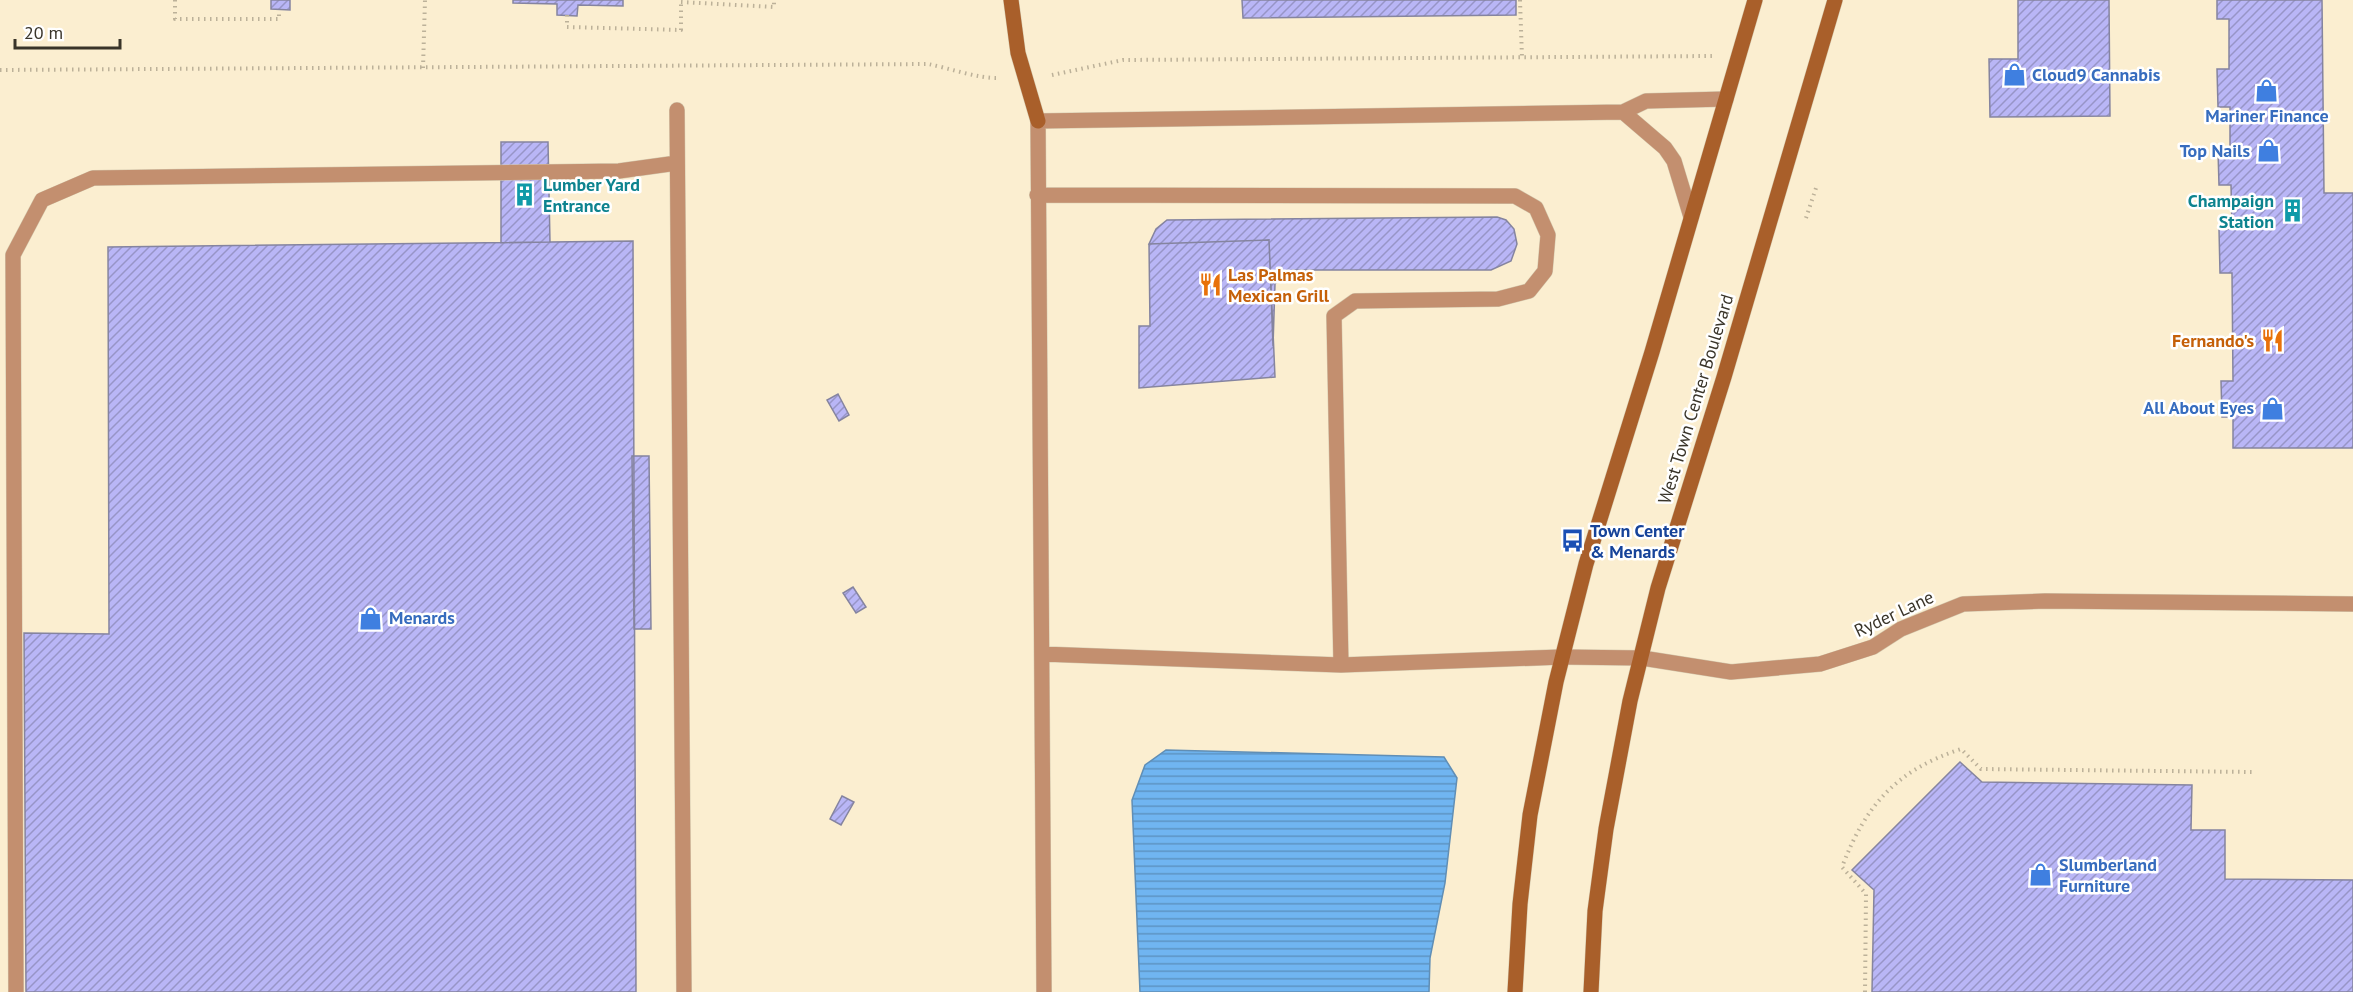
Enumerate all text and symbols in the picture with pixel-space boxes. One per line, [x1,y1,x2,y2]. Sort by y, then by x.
scale bar [15,12,120,50]
text: 20 m [24,21,63,44]
shop icon: Cloud9 Cannabis [2001,62,2027,88]
place label: Cloud9 Cannabis [2032,63,2161,86]
shop icon: Mariner Finance [2254,77,2280,103]
place label: Mariner Finance [2205,104,2329,127]
shop icon: Top Nails [2255,138,2281,164]
place label: Top Nails [2180,139,2250,162]
place label: Lumber Yard Entrance [543,173,640,217]
building icon: Lumber Yard Entrance [512,182,538,208]
place label: Champaign Station [2188,189,2274,233]
building icon: Champaign Station [2279,198,2305,224]
place label: Las Palmas Mexican Grill [1228,263,1330,307]
restaurant icon: Las Palmas Mexican Grill [1197,272,1223,298]
street label: West Town Center Boulevard [1653,291,1738,507]
restaurant icon: Fernando's [2259,328,2285,354]
place label: Fernando's [2172,329,2254,352]
shop icon: All About Eyes [2259,395,2285,421]
place label: All About Eyes [2143,396,2254,419]
place label: Town Center & Menards [1590,519,1685,563]
bus stop icon: Town Center & Menards [1559,528,1585,554]
street label: Ryder Lane [1850,585,1937,642]
shop icon: Menards [358,605,384,631]
place label: Menards [389,606,455,629]
place label: Slumberland Furniture [2059,853,2157,897]
shop icon: Slumberland Furniture [2028,862,2054,888]

